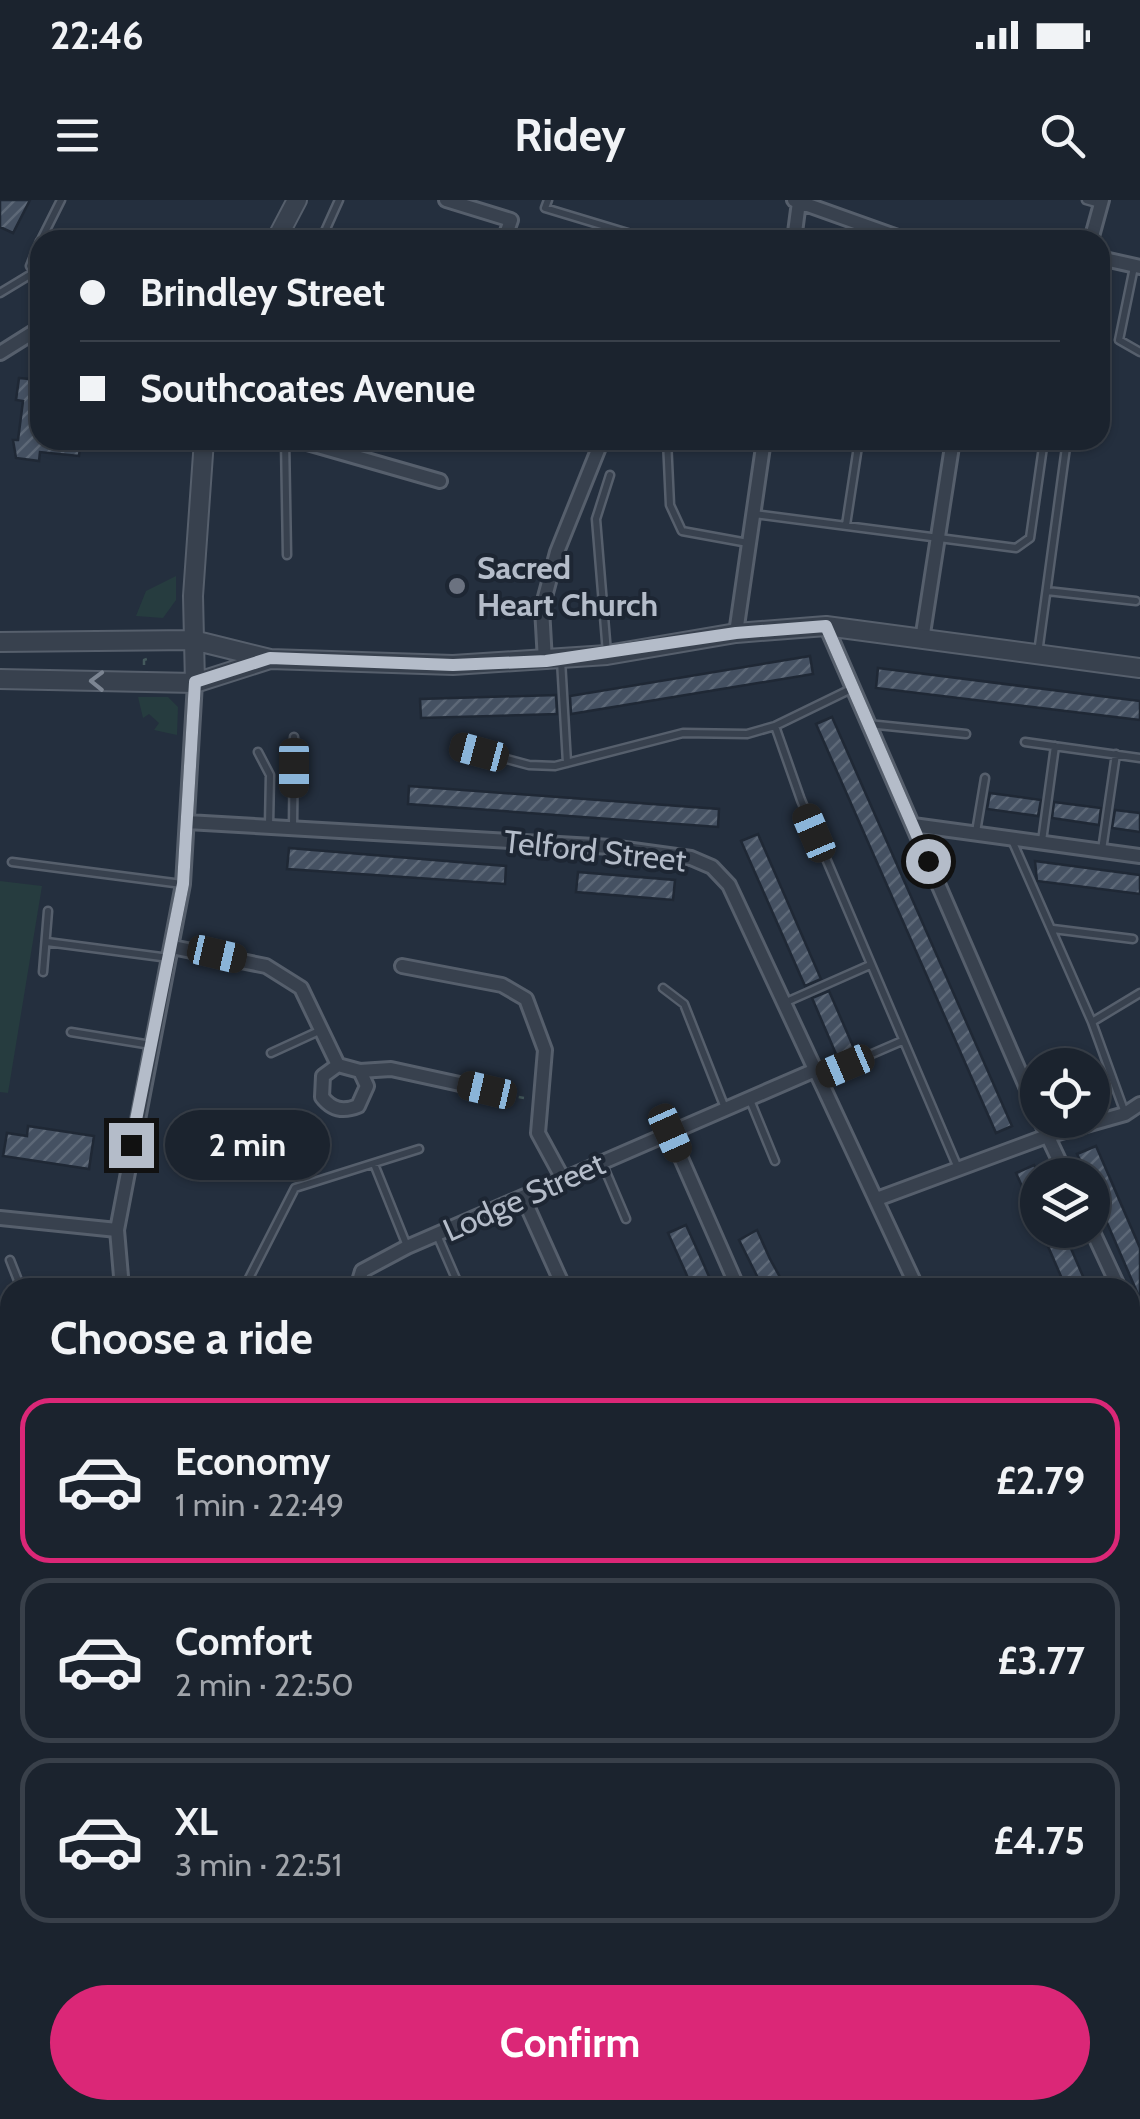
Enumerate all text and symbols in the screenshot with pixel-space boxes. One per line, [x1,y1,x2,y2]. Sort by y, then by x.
text: 22:46 [50,12,144,59]
icon: menu [50,108,105,163]
text: Ridey [514,108,626,162]
icon: search [1035,108,1090,163]
text: Brindley Street [140,269,385,316]
text: Southcoates Avenue [140,365,475,412]
place label: Sacred Heart Church [477,548,658,624]
marker: Sacred Heart Church [446,575,468,597]
one-way arrow [89,670,105,691]
car [446,730,512,774]
car [279,738,309,798]
car [788,800,840,866]
street label: Telford Street [502,822,688,879]
route start [906,839,951,884]
car [184,933,250,975]
car [812,1040,878,1092]
map controls [1020,1048,1110,1248]
button: locate [1020,1048,1110,1138]
car [454,1069,520,1111]
car [644,1099,696,1167]
callout: 2 min [166,1110,331,1180]
route end [109,1123,154,1168]
text: 2 min [209,1125,286,1164]
street label: Lodge Street [437,1143,611,1250]
button: layers [1020,1158,1110,1248]
text: Choose a ride [50,1311,313,1365]
icon: car [55,1436,145,1526]
text: Economy [175,1438,330,1485]
text: £2.79 [996,1457,1085,1504]
text: 1 min · 22:49 [175,1485,344,1524]
icon: car [55,1616,145,1706]
text: Comfort [175,1618,312,1665]
text: £3.77 [998,1637,1085,1684]
text: 2 min · 22:50 [175,1665,354,1704]
icon: car [55,1796,145,1886]
text: XL [175,1798,218,1845]
text: £4.75 [993,1817,1085,1864]
text: 3 min · 22:51 [175,1845,342,1884]
button: Confirm [50,1985,1090,2100]

